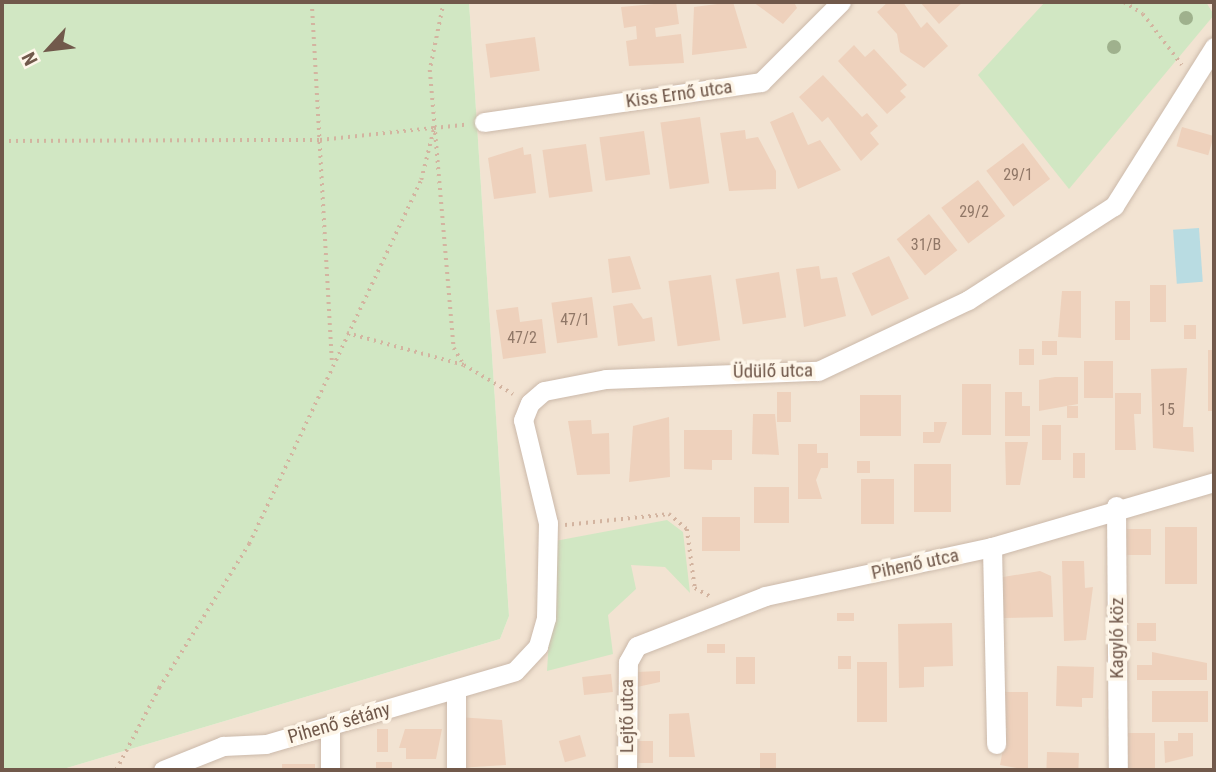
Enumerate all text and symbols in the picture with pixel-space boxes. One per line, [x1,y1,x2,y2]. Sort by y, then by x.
north arrow [14,14,84,84]
text: N [17,48,43,69]
street label: Kiss Ernő utca [624,75,734,113]
house number: 29/1 [1003,165,1033,185]
house number: 29/2 [959,202,989,222]
house number: 31/B [911,235,941,255]
house number: 47/1 [560,310,590,330]
house number: 47/2 [507,328,537,348]
street label: Üdülő utca [733,359,813,383]
house number: 15 [1159,400,1175,420]
street label: Pihenő utca [869,544,961,584]
street label: Kagyló köz [1106,597,1128,679]
street label: Lejtő utca [616,679,638,753]
street label: Pihenő sétány [285,698,393,748]

